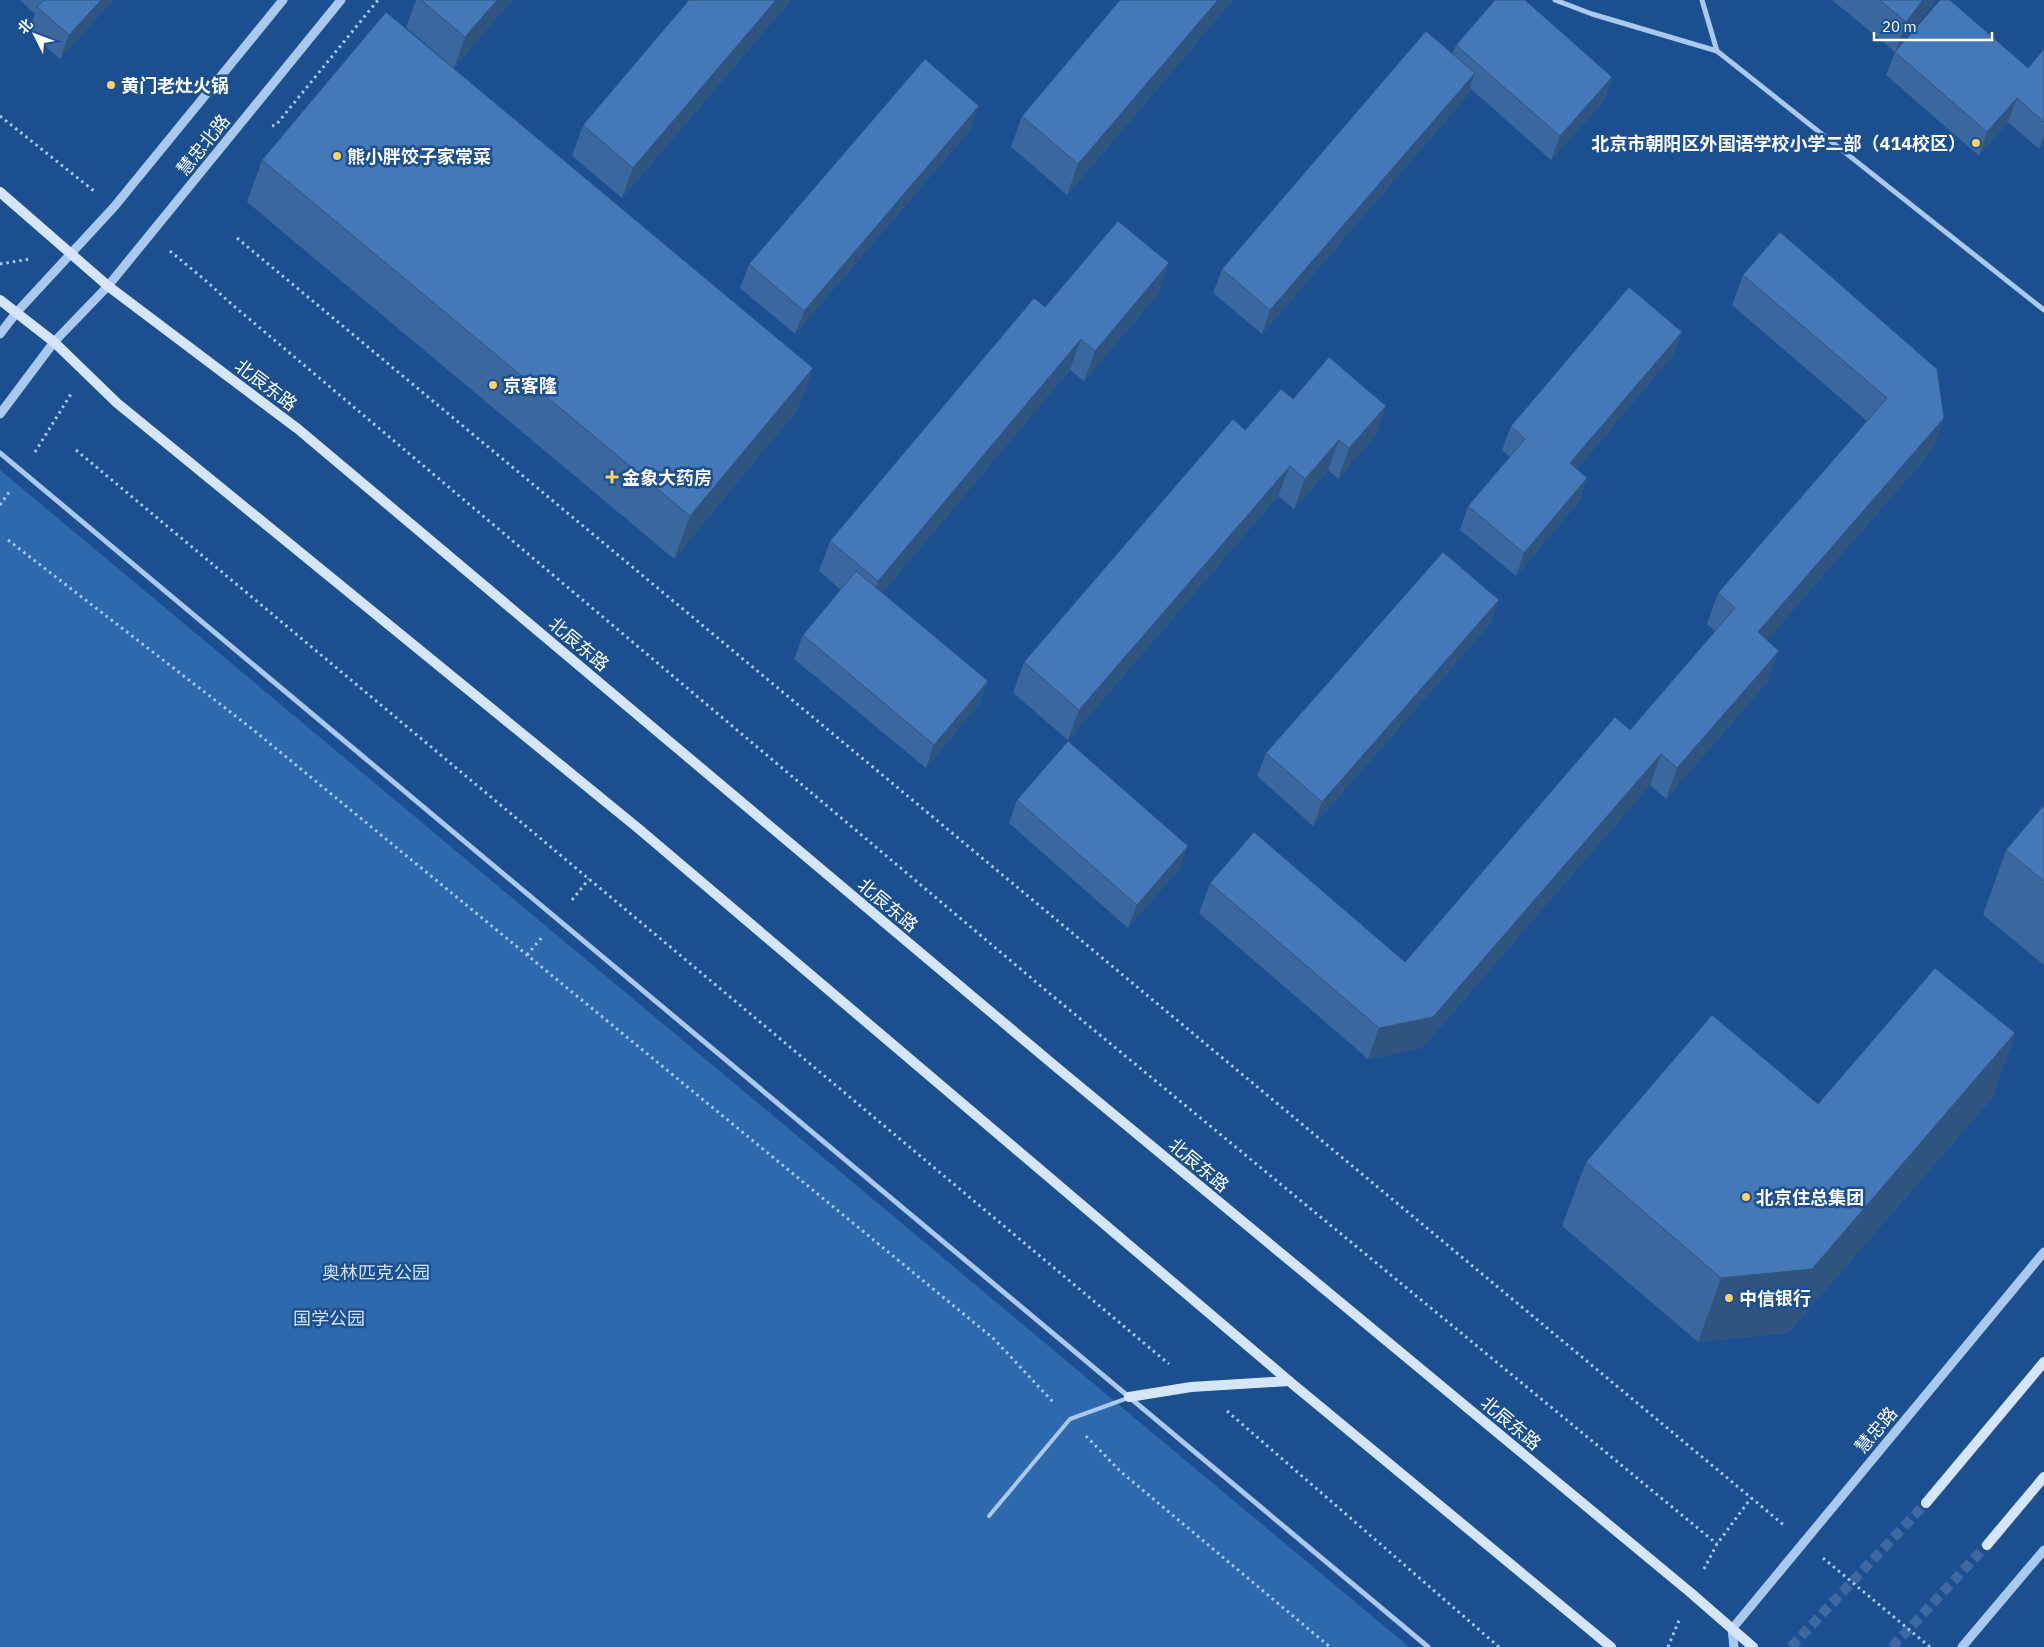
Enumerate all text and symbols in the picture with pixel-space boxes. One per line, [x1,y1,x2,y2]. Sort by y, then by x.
north arrow [10,10,60,60]
scale bar [1874,10,1992,42]
text: 北 [14,15,37,38]
text: 20 m [1882,17,1917,36]
place label: 黄门老灶火锅 [121,74,229,97]
marker: 黄门老灶火锅 [105,79,117,91]
street label: 慧忠北路 [171,110,235,180]
place label: 北京市朝阳区外国语学校小学二部（414校区） [1592,132,1966,155]
marker: 北京市朝阳区外国语学校小学二部（414校区） [1970,137,1982,149]
place label: 熊小胖饺子家常菜 [347,145,491,168]
marker: 熊小胖饺子家常菜 [331,150,343,162]
street label: 北辰东路 [230,354,302,416]
place label: 京客隆 [503,374,557,397]
marker: 京客隆 [487,379,499,391]
place label: 金象大药房 [622,466,712,489]
marker: 金象大药房 [606,471,618,483]
street label: 北辰东路 [544,612,614,676]
street label: 北辰东路 [853,873,923,937]
street label: 北辰东路 [1164,1133,1234,1197]
place label: 北京住总集团 [1756,1186,1864,1209]
marker: 北京住总集团 [1740,1191,1752,1203]
park label: 奥林匹克公园 [322,1261,430,1284]
place label: 中信银行 [1739,1287,1811,1310]
marker: 中信银行 [1723,1292,1735,1304]
park label: 国学公园 [293,1307,365,1330]
street label: 北辰东路 [1476,1391,1546,1455]
street label: 慧忠路 [1850,1402,1902,1458]

